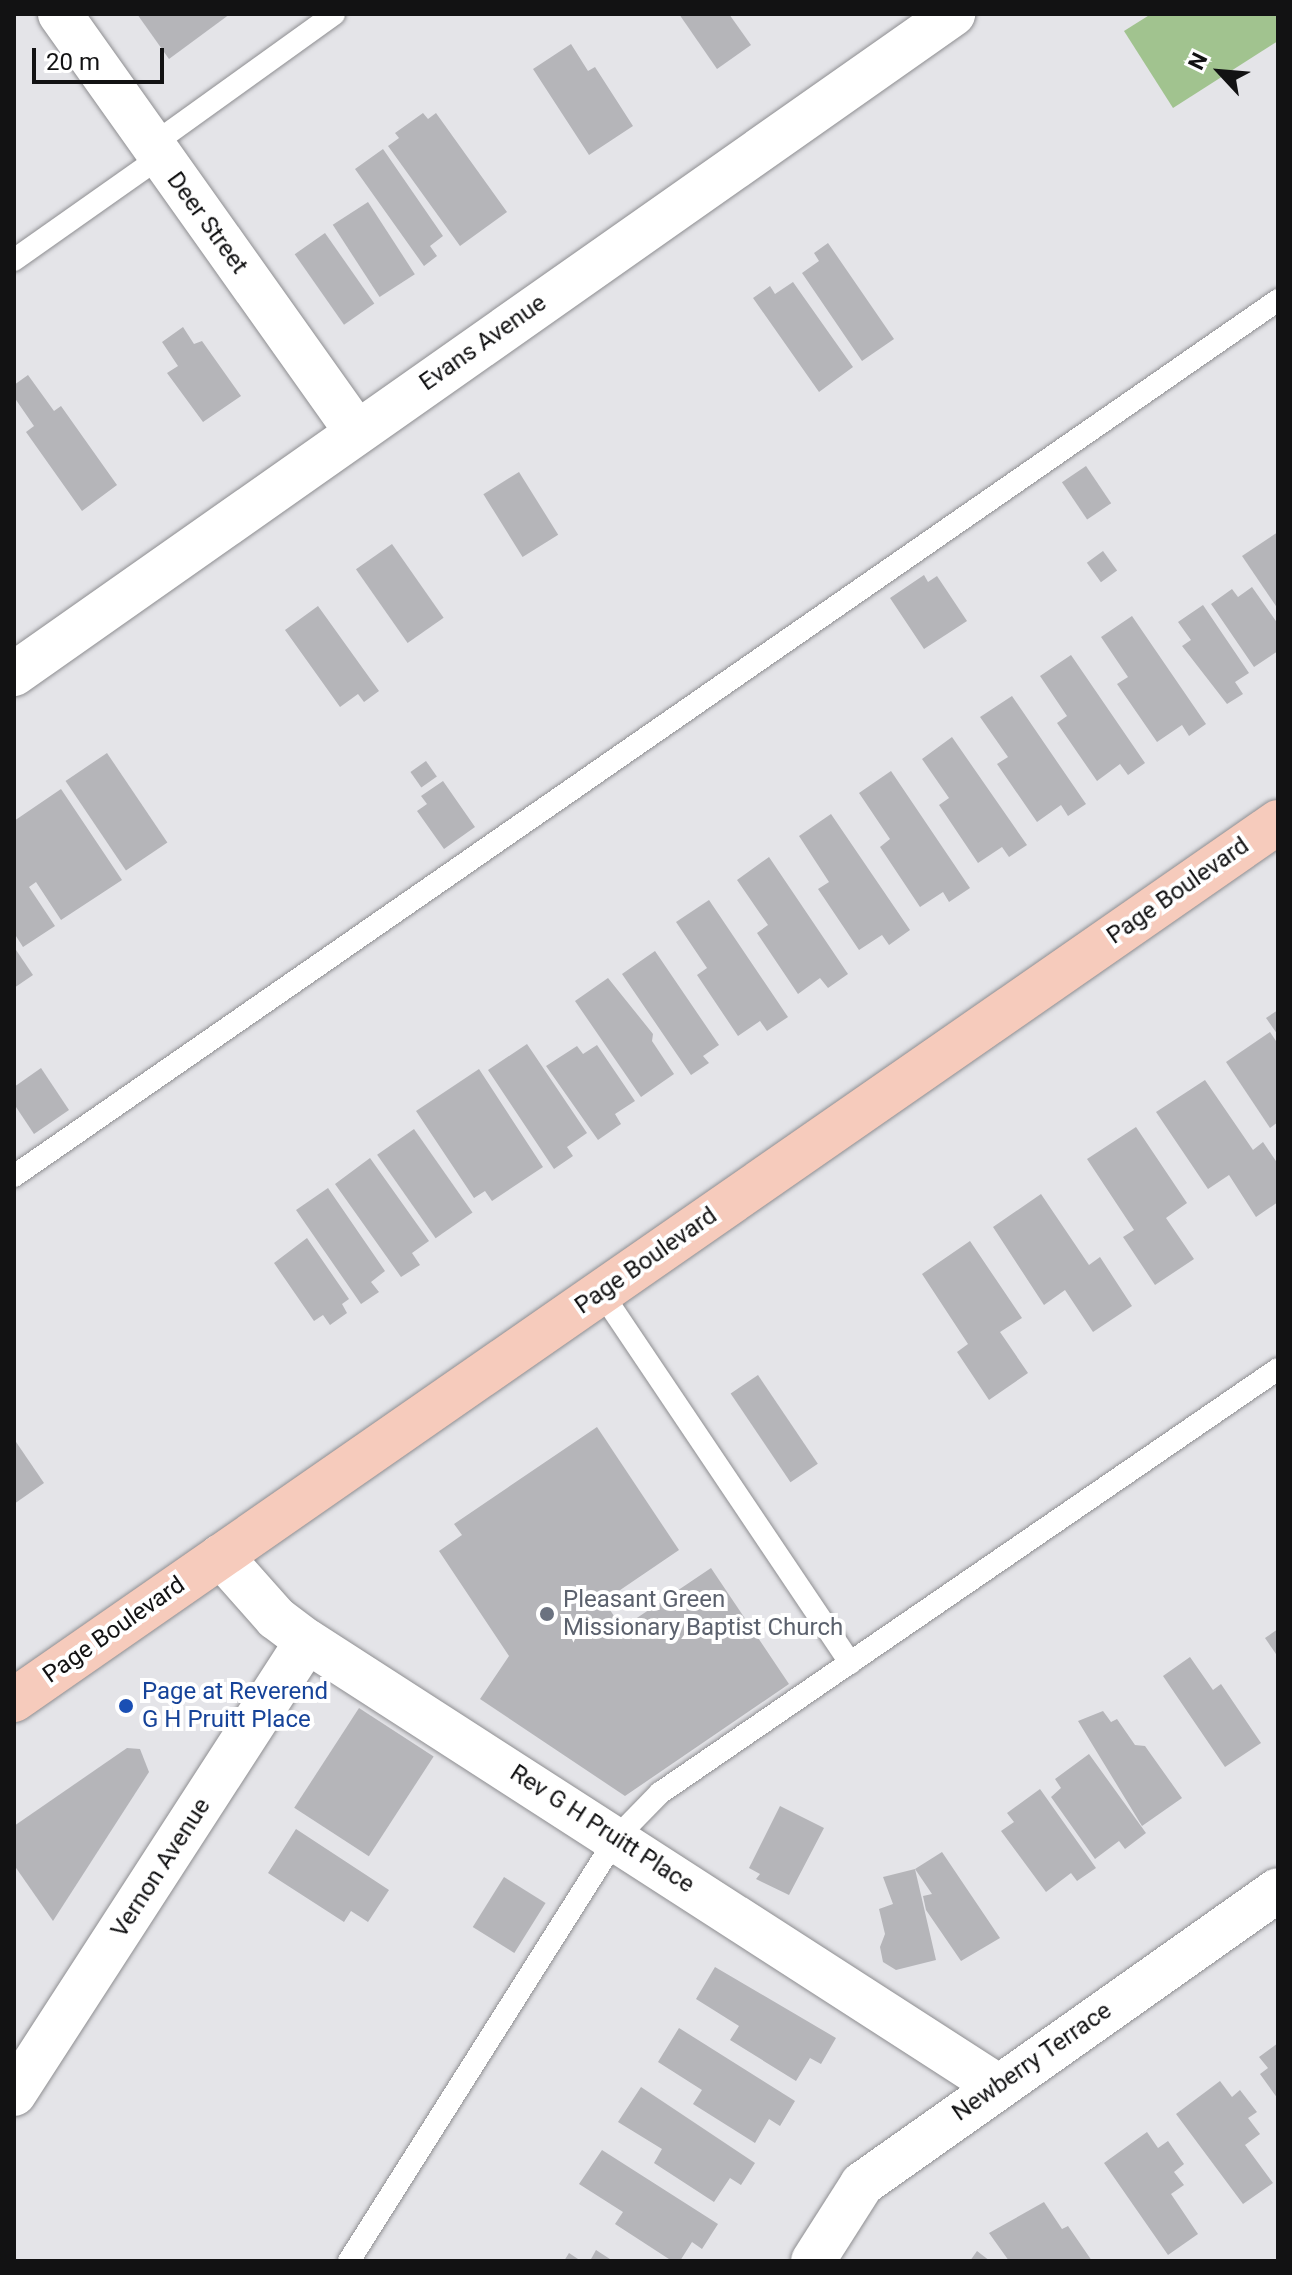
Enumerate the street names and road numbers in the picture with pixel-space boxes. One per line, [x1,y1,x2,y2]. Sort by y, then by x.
street label: Deer Street [160,167,254,279]
street label: Evans Avenue [414,289,552,397]
street label: Page Boulevard [1102,831,1254,951]
street label: Page Boulevard [570,1201,722,1321]
street label: Page Boulevard [38,1570,190,1690]
street label: Rev G H Pruitt Place [505,1759,699,1899]
street label: Vernon Avenue [105,1793,217,1943]
street label: Newberry Terrace [947,1996,1117,2128]

